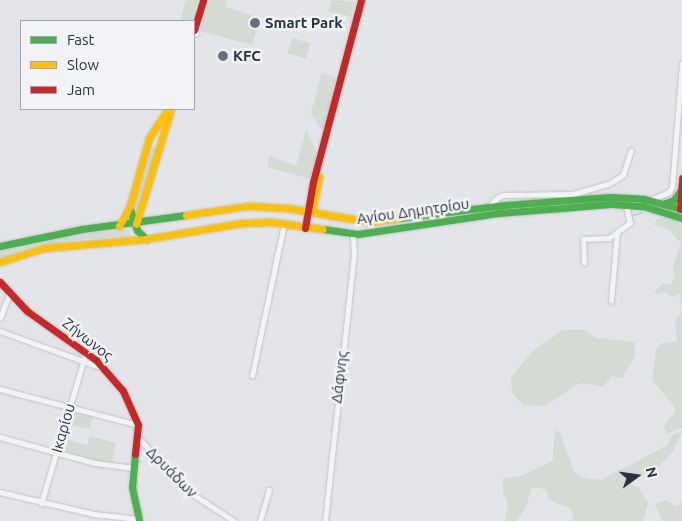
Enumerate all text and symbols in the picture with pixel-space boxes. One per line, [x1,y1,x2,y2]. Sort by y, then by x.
place label: Smart Park [265,14,343,32]
marker: Smart Park [249,17,261,29]
legend [20,20,195,110]
text: Fast [67,31,94,48]
place label: KFC [233,47,261,65]
marker: KFC [217,50,229,62]
text: Slow [67,56,99,73]
text: Jam [67,81,95,98]
street label: Αγίου Δημητρίου [356,194,470,228]
street label: Ζήνωνος [59,314,117,364]
street label: Δάφνης [327,350,351,404]
street label: Ικαρίου [47,401,79,455]
street label: Δρυάδων [143,443,201,501]
north arrow [612,451,662,501]
text: N [643,465,661,479]

